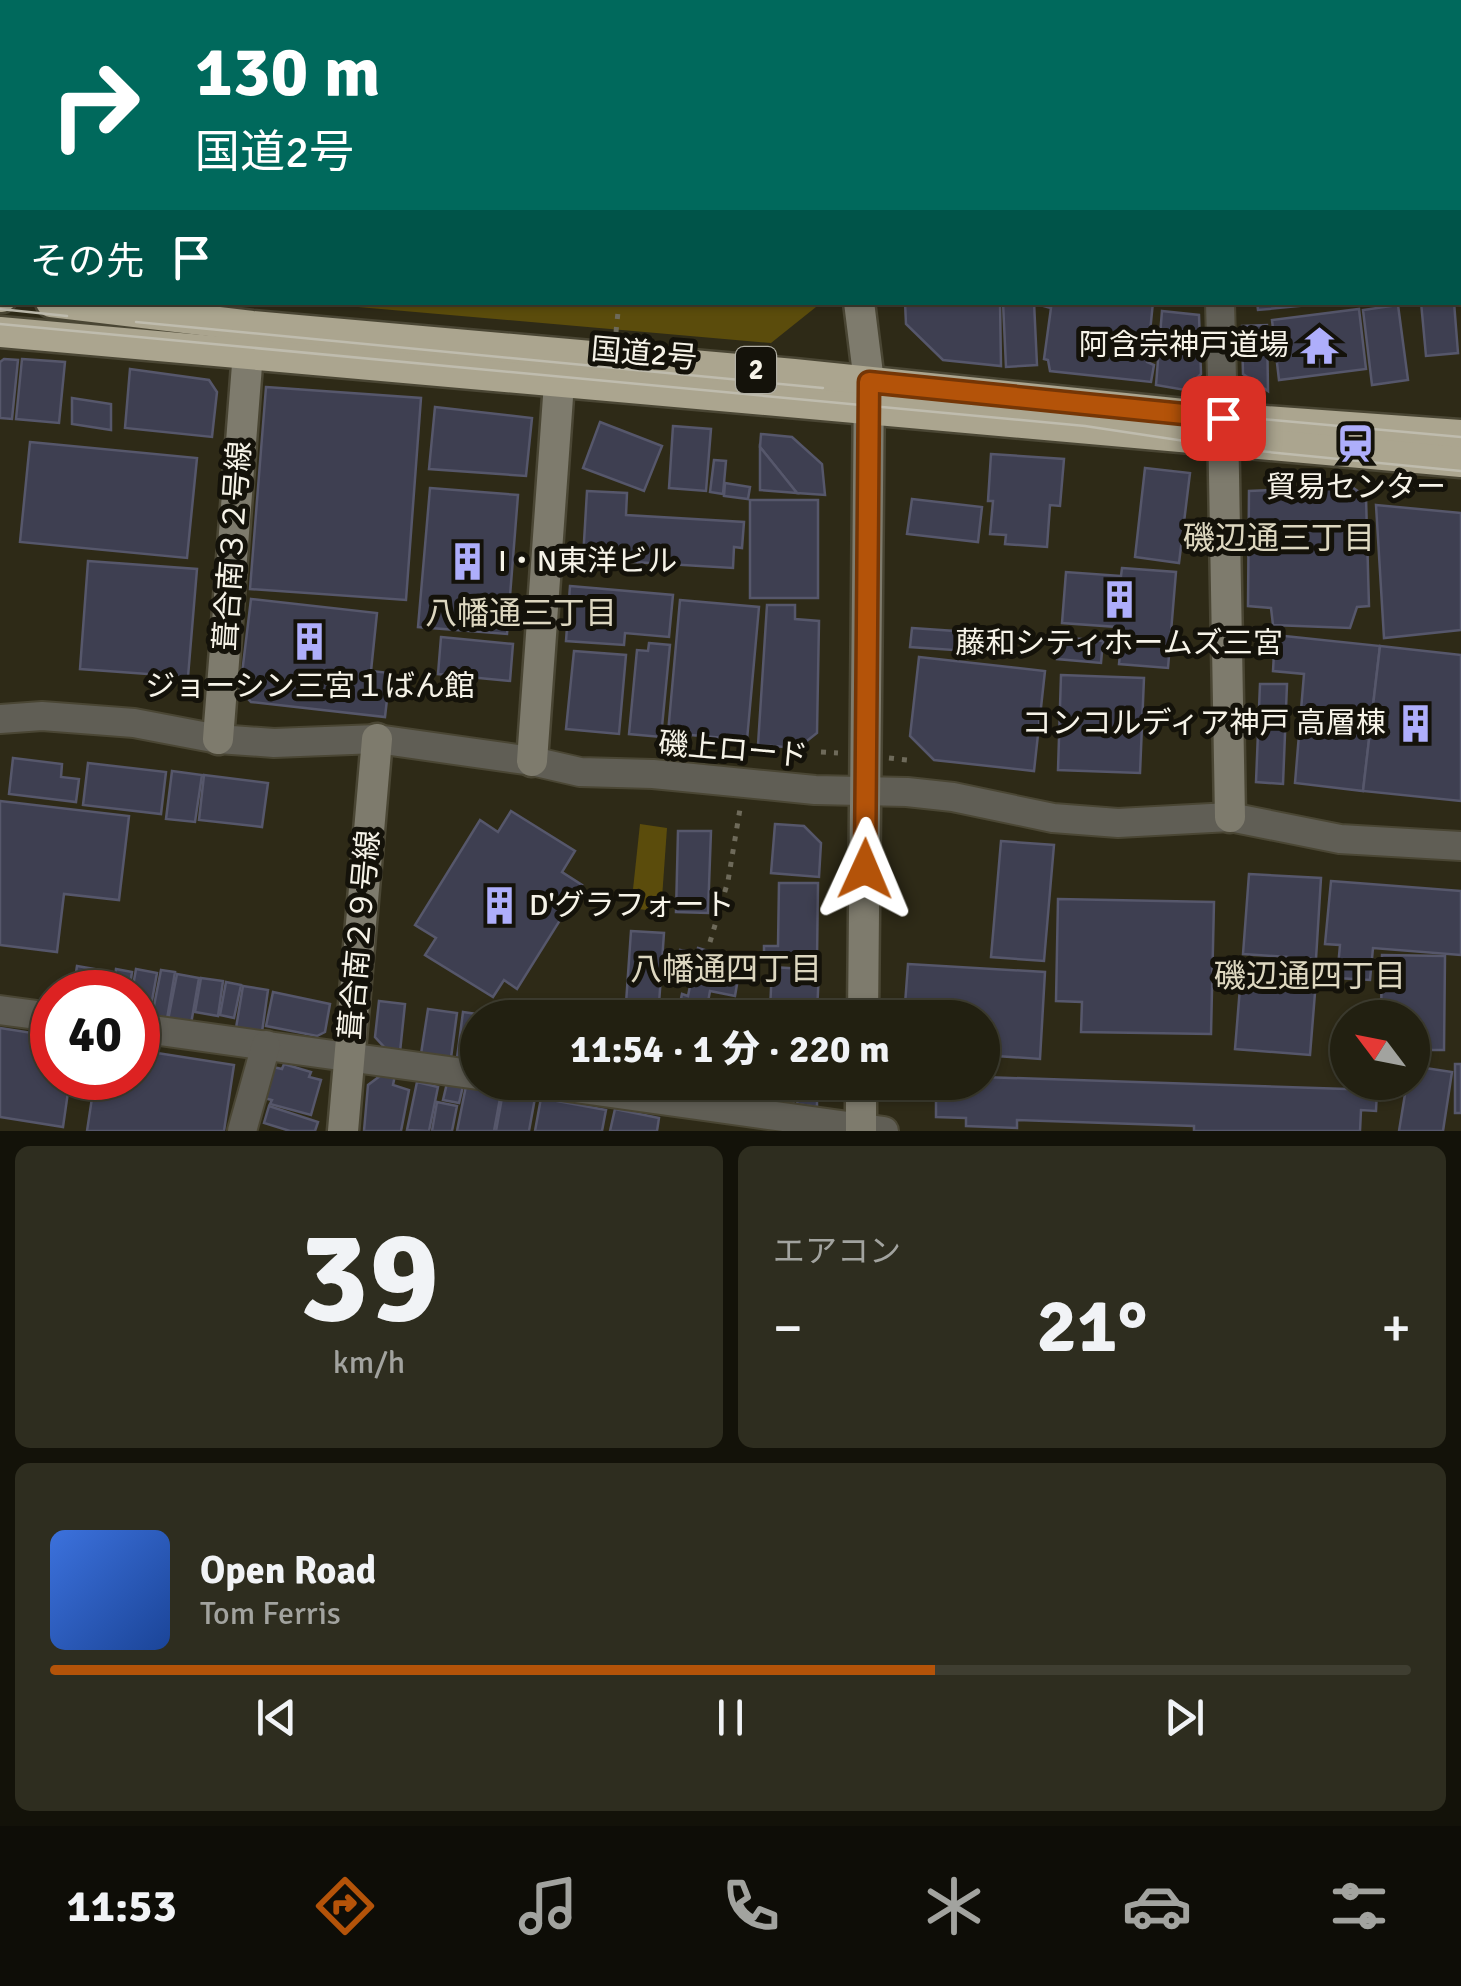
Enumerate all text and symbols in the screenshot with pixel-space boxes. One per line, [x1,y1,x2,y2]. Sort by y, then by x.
text: 130 m [195,29,380,115]
icon: right [30,40,160,170]
text: 国道2号 [195,125,354,180]
icon: arrive [164,230,219,285]
text: その先 [30,238,144,285]
temple icon: 阿含宗神戸道場 [1298,324,1340,366]
place label: 阿含宗神戸道場 [1079,327,1289,364]
street label: 国道2号 [589,331,699,377]
road number: 2 [736,347,776,393]
pin [1181,376,1266,461]
icon: arrive [1196,391,1251,446]
station icon: 貿易センター [1335,422,1377,464]
street label: 葺合南３２号線 [207,440,259,652]
place label: 貿易センター [1266,469,1446,506]
district label: 磯辺通三丁目 [1183,519,1375,558]
building icon: I・N東洋ビル [447,540,489,582]
place label: I・N東洋ビル [498,543,677,580]
building icon: 藤和シティホームズ三宮 [1098,578,1140,620]
district label: 八幡通三丁目 [425,594,617,633]
building icon: ジョーシン三宮１ばん館 [289,621,331,663]
place label: 藤和シティホームズ三宮 [955,625,1283,662]
place label: ジョーシン三宮１ばん館 [145,668,475,705]
building icon: コンコルディア神戸 高層棟 [1395,702,1437,744]
place label: コンコルディア神戸 高層棟 [1022,705,1386,742]
street label: 磯上ロード [657,725,809,775]
position arrow [813,817,917,921]
street label: 葺合南２９号線 [332,829,388,1041]
building icon: D'グラフォート [478,884,520,926]
place label: D'グラフォート [529,887,735,924]
district label: 八幡通四丁目 [630,950,822,989]
district label: 磯辺通四丁目 [1214,957,1406,996]
speed limit sign: 40 [30,970,160,1100]
north arrow [1330,1000,1430,1100]
map controls [1330,1000,1430,1100]
text: 11:54 · 1 分 · 220 m [570,1026,890,1073]
text: 39 [299,1198,439,1358]
text: エアコン [773,1232,901,1271]
text: 21° [1037,1280,1148,1373]
text: − [773,1294,803,1362]
text: + [1381,1294,1411,1362]
text: km/h [333,1343,405,1382]
text: Open Road [200,1547,376,1594]
text: Tom Ferris [200,1594,341,1633]
icon: previous [249,1690,304,1745]
icon: pause [703,1690,758,1745]
icon: next [1157,1690,1212,1745]
icon: directions [310,1871,380,1941]
icon: music [513,1871,583,1941]
icon: phone [716,1871,786,1941]
icon: climate [919,1871,989,1941]
icon: car [1122,1871,1192,1941]
icon: filters [1324,1871,1394,1941]
text: 11:53 [66,1879,177,1934]

